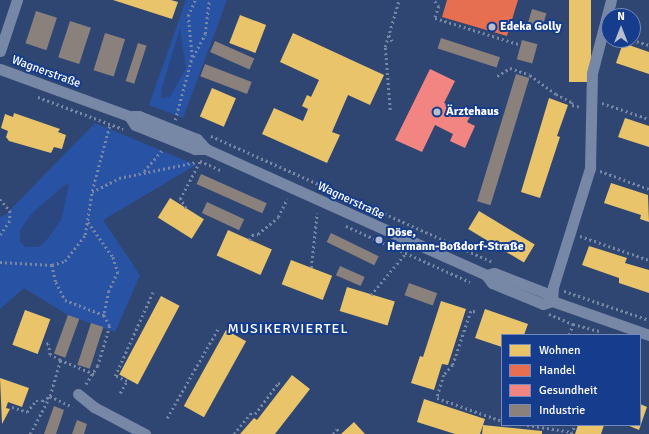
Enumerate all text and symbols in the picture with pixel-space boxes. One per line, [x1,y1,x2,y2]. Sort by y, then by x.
north arrow [601,8,641,48]
text: N [617,10,625,23]
place label: Edeka Golly [500,20,562,34]
marker: Edeka Golly [487,22,497,32]
street label: Wagnerstraße [9,53,83,91]
place label: Ärztehaus [446,105,499,119]
marker: Ärztehaus [431,106,443,118]
street label: Wagnerstraße [315,179,387,223]
place label: Döse, Hermann-Boßdorf-Straße [387,226,524,254]
marker: Döse, Hermann-Boßdorf-Straße [374,235,384,245]
district label: MUSIKERVIERTEL [227,321,349,337]
legend [501,334,641,426]
text: Wohnen [539,343,581,358]
text: Handel [539,363,576,378]
text: Gesundheit [539,383,597,398]
text: Industrie [539,403,585,418]

